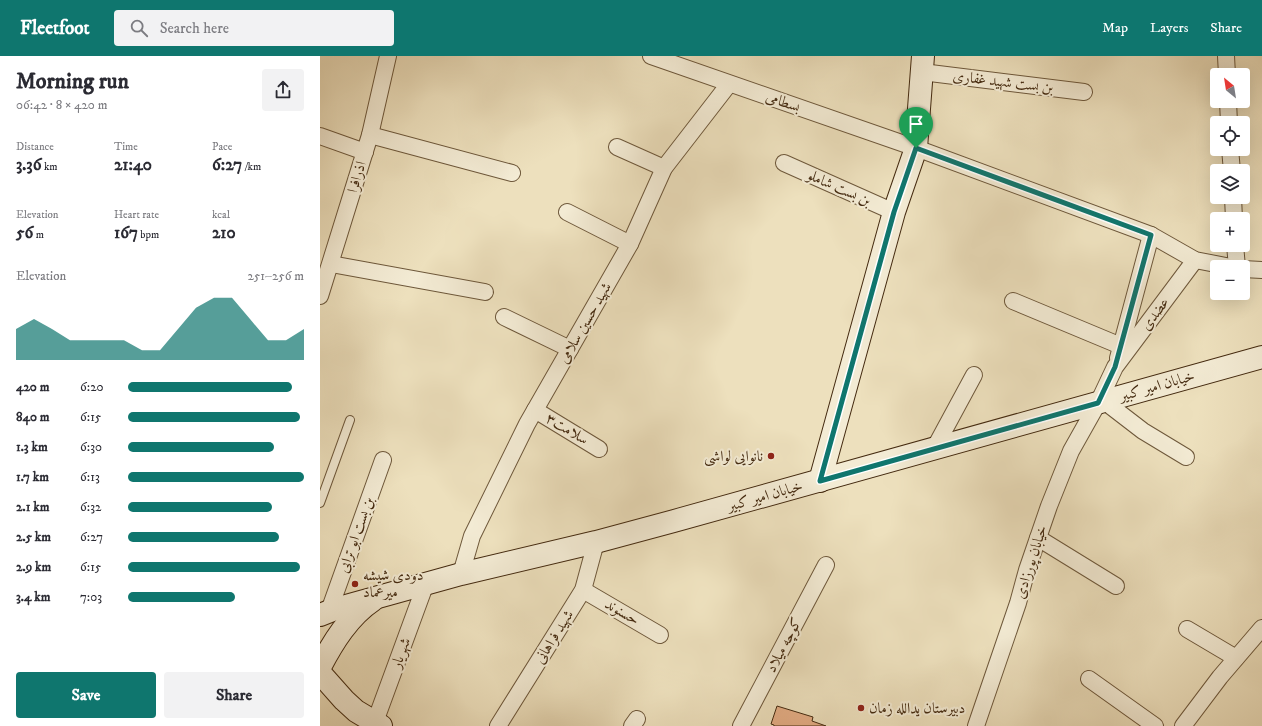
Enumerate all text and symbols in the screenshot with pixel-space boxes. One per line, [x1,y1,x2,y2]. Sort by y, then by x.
search box [114,10,394,46]
text: Fleetfoot [20,17,90,40]
icon: search [128,17,150,39]
text: Search here [160,19,229,38]
text: Map [1102,19,1128,37]
text: Layers [1150,19,1188,37]
text: Share [1210,19,1242,37]
street label: بن بست شهید غفاری [952,66,1055,98]
text: Morning run [16,68,129,95]
north arrow [1210,68,1250,108]
map controls [1210,68,1250,300]
button: share [262,69,304,111]
street label: بسطامی [763,87,803,117]
text: 06:42 · 8 × 420 m [16,97,107,113]
pin [899,107,933,148]
icon: arrive [905,113,927,135]
button: locate [1210,116,1250,156]
text: Distance [16,140,54,154]
text: Time [114,140,138,154]
text: Pace [212,140,232,154]
text: 3.36 [16,154,42,176]
text: 21:40 [114,154,152,176]
text: 6:27 [212,154,242,176]
street label: اذرافرا [343,159,371,195]
text: km [42,160,58,174]
text: /km [242,160,261,174]
button: layers [1210,164,1250,204]
street label: بن بست شاملو [802,165,874,211]
text: Elevation [16,208,59,222]
text: Heart rate [114,208,159,222]
text: kcal [212,208,230,222]
button: + [1210,212,1250,252]
text: 56 [16,222,33,244]
text: 167 [114,222,138,244]
text: 210 [212,222,236,244]
text: m [33,228,44,242]
text: bpm [138,228,159,242]
button: − [1210,260,1250,300]
text: Elevation [16,268,66,284]
text: 251–256 m [248,268,304,284]
street label: شهید حسین سلامی [554,279,616,367]
street label: عضدی [1136,294,1174,334]
street label: خیابان امیر کبیر [1115,366,1197,406]
text: 420 m [16,379,49,395]
text: 6:20 [80,379,104,395]
text: 840 m [16,409,50,425]
text: 6:15 [80,409,101,425]
street label: سلامت۳ [542,409,592,449]
text: 1.3 km [16,439,48,455]
text: 6:30 [80,439,102,455]
place label: نانوایی لواشی [704,447,763,467]
marker: نانوایی لواشی [766,451,776,461]
text: 1.7 km [16,469,49,485]
text: 6:13 [80,469,100,485]
street label: خیابان امیر کبیر [723,476,805,516]
street label: بن بست ابو ترابی [333,494,380,576]
text: 2.1 km [16,499,49,515]
text: 6:32 [80,499,101,515]
street label: خیابان پورزادی [1010,523,1053,602]
text: 2.5 km [16,529,51,545]
text: 6:27 [80,529,103,545]
text: 2.9 km [16,559,51,575]
text: 6:15 [80,559,101,575]
place label: دودی شیشه میرعماد [363,566,424,602]
marker: دودی شیشه میرعماد [350,579,360,589]
text: 3.4 km [16,589,51,605]
text: 7:03 [80,589,102,605]
street label: حسنوند [601,595,643,629]
street label: شهید فراهانی [530,606,578,668]
street label: کوچه میلاد [762,614,807,676]
street label: شهریار [386,635,415,673]
button: Save [16,672,156,718]
button: Share [164,672,304,718]
place label: دبیرستان یدالله زمان [869,699,965,718]
marker: دبیرستان یدالله زمان [856,703,866,713]

